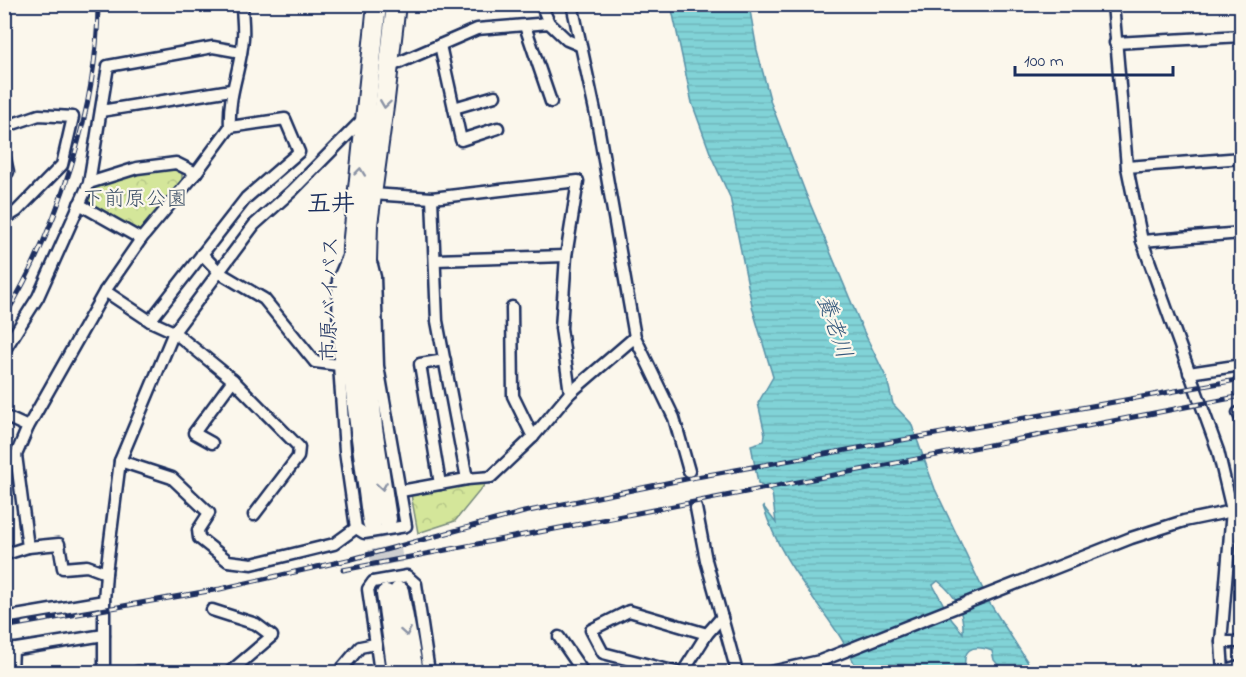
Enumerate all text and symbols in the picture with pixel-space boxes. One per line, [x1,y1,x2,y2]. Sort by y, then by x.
scale bar [1015,39,1172,77]
text: 100 m [1024,49,1064,75]
one-way arrow [379,100,391,109]
one-way arrow [353,167,366,176]
park label: 下前原公園 [83,185,188,215]
district label: 五井 [307,188,355,223]
street label: 市原バイパス [315,236,347,362]
water label: 養老川 [807,291,859,363]
one-way arrow [375,481,387,491]
one-way arrow [400,627,412,636]

